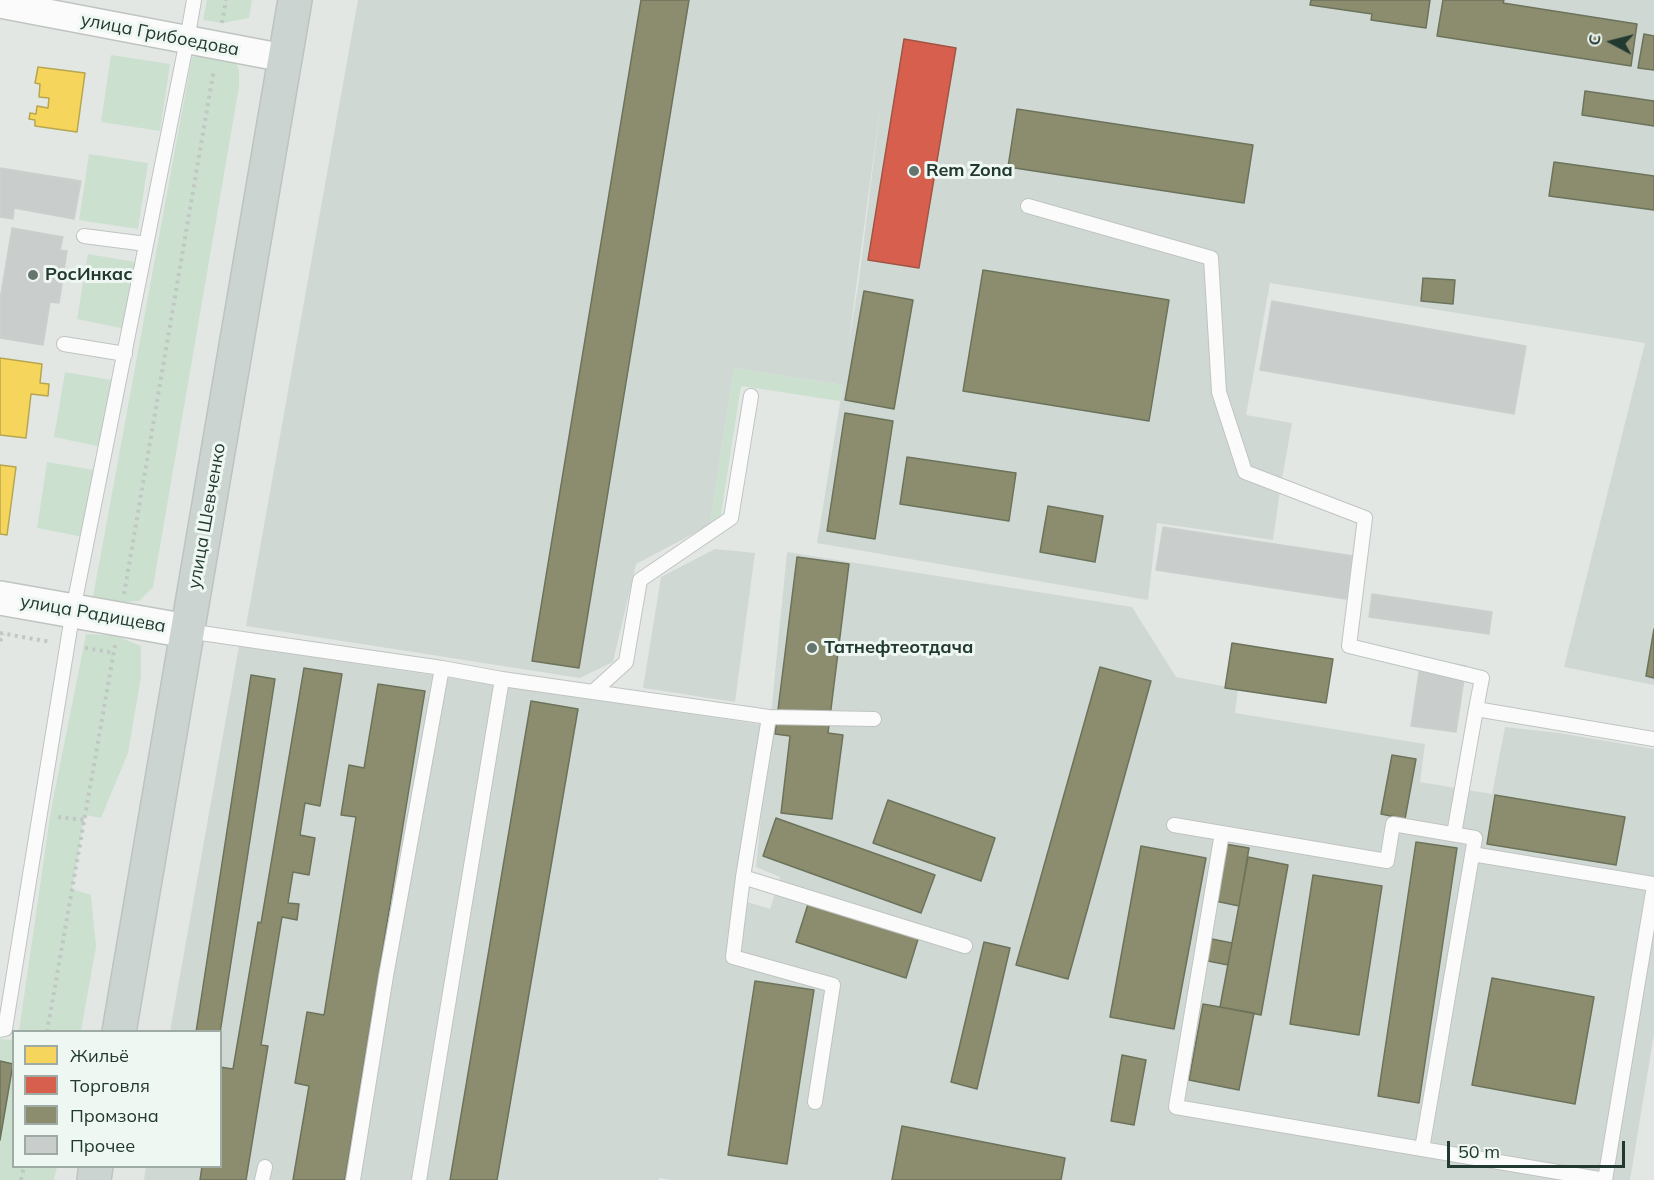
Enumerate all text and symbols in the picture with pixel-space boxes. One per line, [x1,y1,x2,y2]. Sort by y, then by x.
street label: улица Грибоедова [79,9,241,61]
north arrow [1582,12,1642,72]
text: С [1584,33,1605,46]
place label: Rem Zona [926,160,1013,182]
marker: Rem Zona [907,164,921,178]
place label: РосИнкас [45,264,133,286]
marker: РосИнкас [26,268,40,282]
street label: улица Шевченко [184,441,230,591]
street label: улица Радищева [19,591,167,637]
place label: Татнефтеотдача [824,637,974,659]
marker: Татнефтеотдача [805,641,819,655]
legend [12,1030,222,1168]
text: Жильё [70,1044,129,1067]
text: Торговля [70,1074,150,1097]
text: Промзона [70,1104,159,1127]
scale bar [1450,1129,1628,1167]
text: Прочее [70,1134,135,1157]
text: 50 m [1458,1140,1500,1163]

